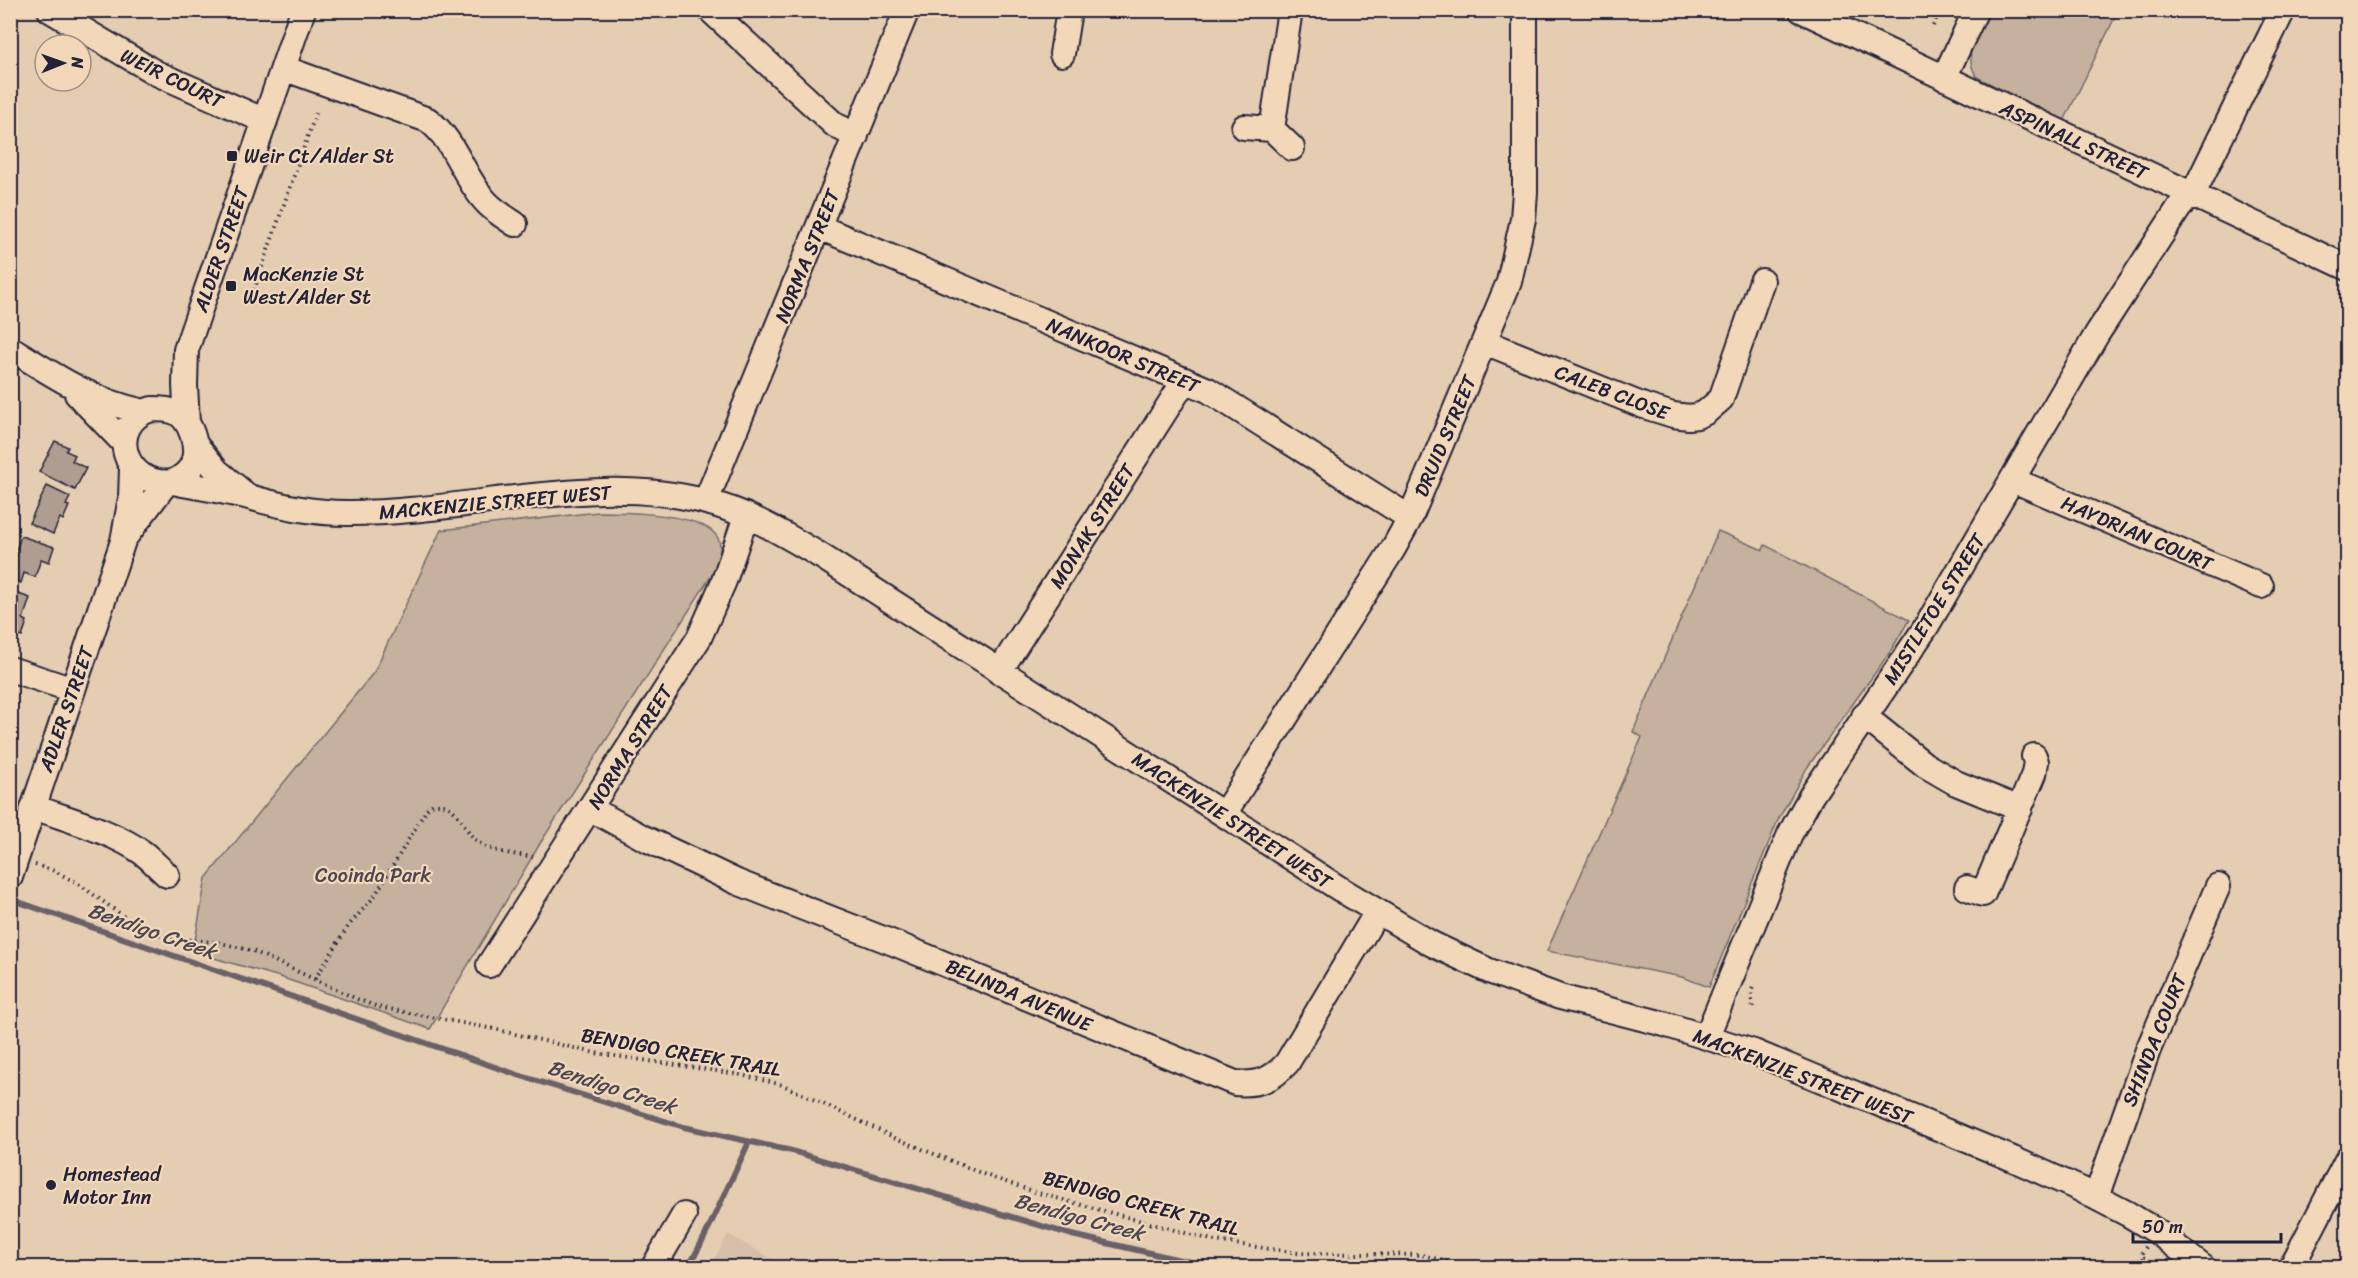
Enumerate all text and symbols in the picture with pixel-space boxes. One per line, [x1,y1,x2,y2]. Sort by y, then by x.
north arrow [33,33,93,93]
street label: WEIR COURT [114,38,231,119]
text: N [63,56,92,69]
street label: ASPINALL STREET [1993,90,2155,191]
place label: Weir Ct/Alder St [244,139,394,174]
marker: Weir Ct/Alder St [225,149,239,163]
street label: ALDER STREET [183,180,260,318]
street label: NORMA STREET [765,182,851,328]
place label: MacKenzie St West/Alder St [243,257,371,315]
marker: MacKenzie St West/Alder St [224,279,238,293]
street label: NANKOOR STREET [1041,307,1206,404]
street label: CALEB CLOSE [1549,355,1676,431]
street label: DRUID STREET [1404,368,1488,502]
street label: MONAK STREET [1040,455,1146,596]
street label: MACKENZIE STREET WEST [377,475,614,530]
street label: HAYDRIAN COURT [2056,486,2219,582]
street label: MISTLETOE STREET [1874,526,1996,692]
street label: ADLER STREET [28,640,105,778]
street label: NORMA STREET [578,676,684,817]
street label: MACKENZIE STREET WEST [1124,742,1340,899]
park label: Cooinda Park [315,858,431,893]
water label: Bendigo Creek [83,891,224,972]
street label: BELINDA AVENUE [940,949,1099,1043]
street label: SHINDA COURT [2112,967,2198,1112]
street label: BENDIGO CREEK TRAIL [578,1018,784,1087]
street label: MACKENZIE STREET WEST [1688,1018,1919,1135]
water label: Bendigo Creek [543,1048,684,1127]
place label: Homestead Motor Inn [63,1157,162,1215]
street label: BENDIGO CREEK TRAIL [1039,1160,1244,1247]
marker: Homestead Motor Inn [44,1178,58,1192]
water label: Bendigo Creek [1010,1181,1151,1253]
scale bar [2133,1206,2282,1244]
text: 50 m [2142,1211,2183,1243]

